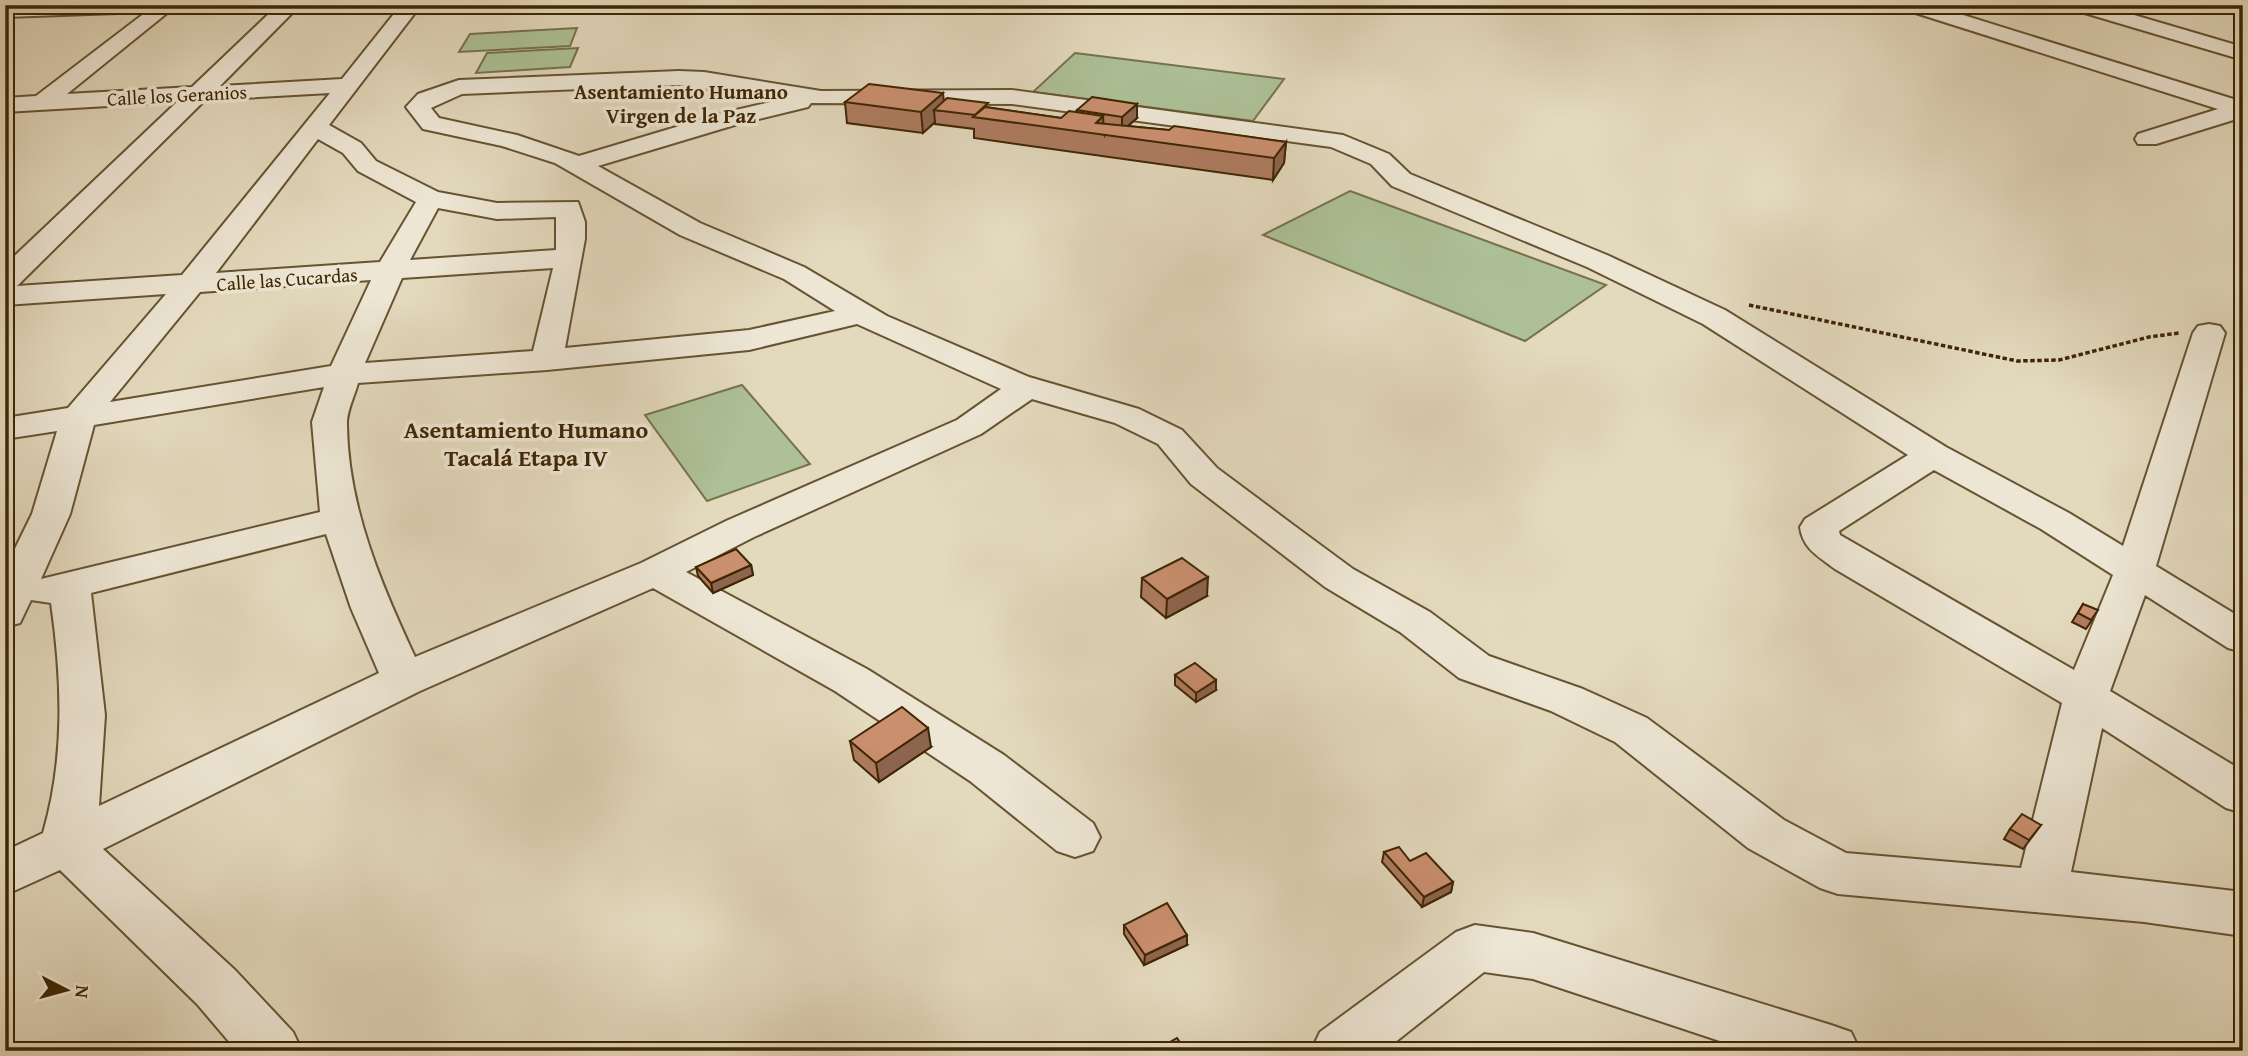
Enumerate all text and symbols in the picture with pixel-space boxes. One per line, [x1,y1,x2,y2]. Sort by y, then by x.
district label: Asentamiento Humano Virgen de la Paz [574,76,788,131]
street label: Calle los Geranios [106,77,248,113]
street label: Calle las Cucardas [215,260,359,298]
district label: Asentamiento Humano Tacalá Etapa IV [404,412,648,475]
north arrow [32,954,102,1024]
text: N [68,984,97,1000]

